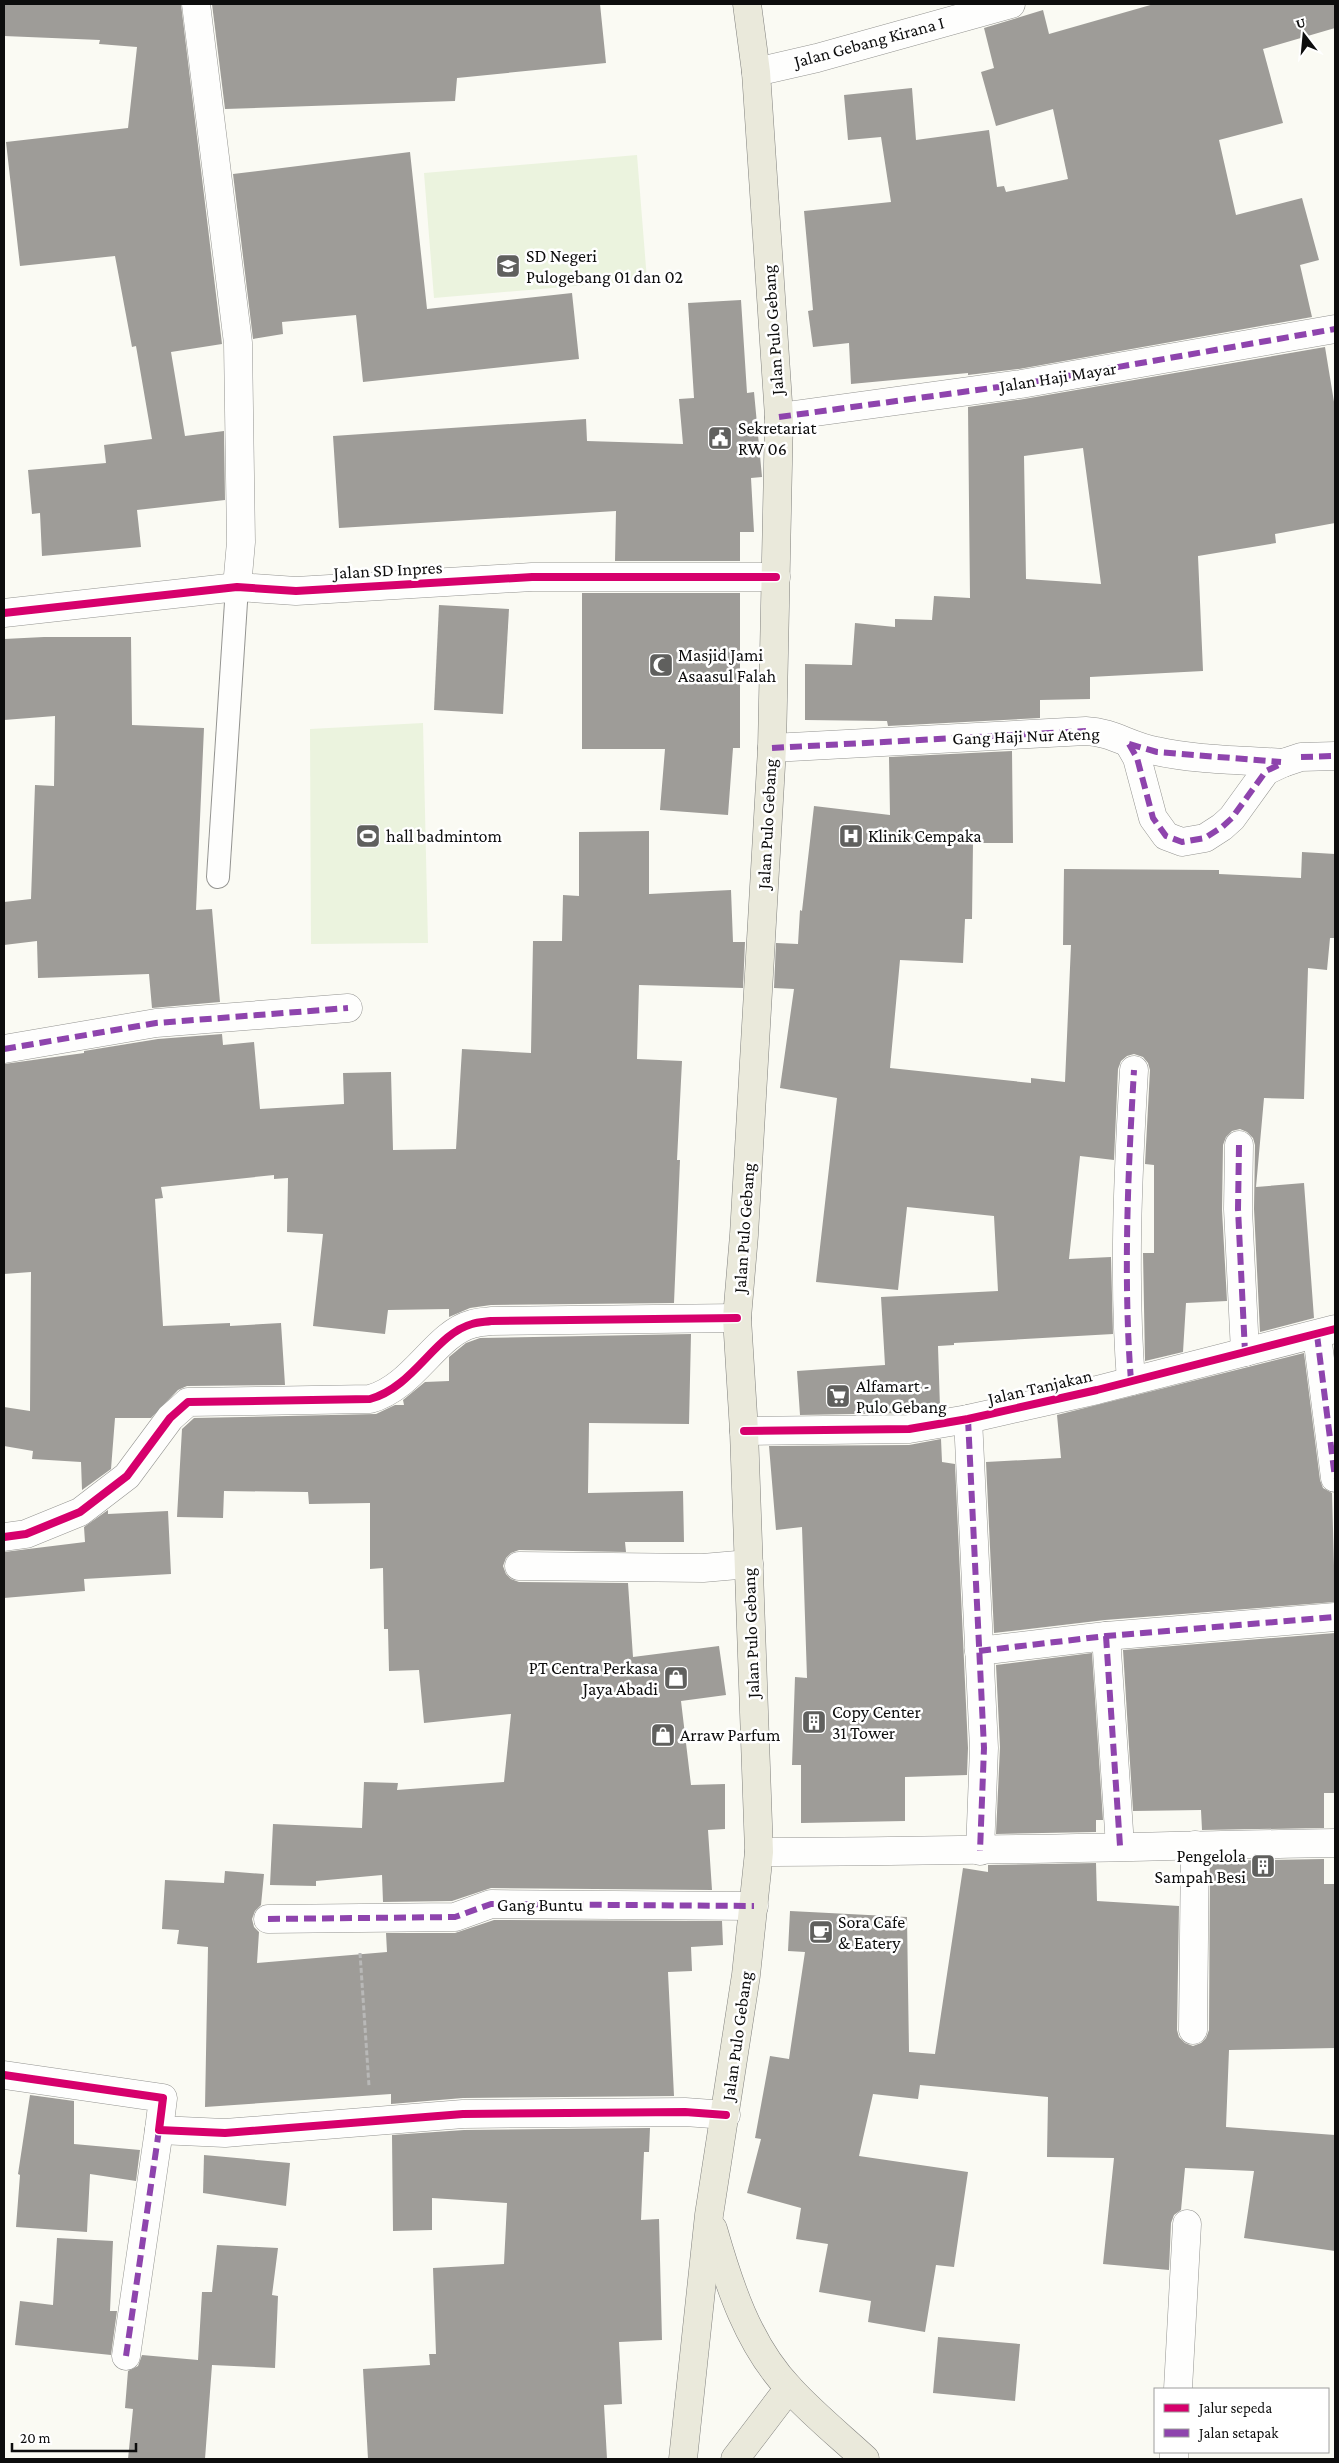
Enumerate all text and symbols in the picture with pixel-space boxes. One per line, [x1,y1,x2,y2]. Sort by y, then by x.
north arrow [1279,10,1329,60]
street label: Jalan Gebang Kirana I [790,12,946,72]
text: U [1294,13,1308,32]
place label: SD Negeri Pulogebang 01 dan 02 [526,246,683,287]
school or university icon: SD Negeri Pulogebang 01 dan 02 [495,253,521,279]
street label: Jalan Pulo Gebang [758,264,788,398]
street label: Jalan Haji Mayar [996,358,1119,397]
place label: Sekretariat RW 06 [738,418,817,459]
public building icon: Sekretariat RW 06 [707,425,733,451]
street label: Jalan SD Inpres [331,557,443,583]
place label: Masjid Jami Asaasul Falah [678,645,777,686]
mosque icon: Masjid Jami Asaasul Falah [648,652,674,678]
street label: Gang Haji Nur Ateng [952,723,1100,750]
street label: Jalan Pulo Gebang [753,758,780,892]
sports icon: hall badmintom [355,823,381,849]
hospital icon: Klinik Cempaka [838,823,864,849]
place label: hall badmintom [386,826,502,846]
place label: Klinik Cempaka [868,826,982,846]
street label: Jalan Pulo Gebang [729,1162,759,1296]
street label: Jalan Tanjakan [984,1365,1095,1410]
place label: Alfamart - Pulo Gebang [856,1376,947,1417]
supermarket icon: Alfamart - Pulo Gebang [825,1383,851,1409]
street label: Jalan Pulo Gebang [739,1567,763,1701]
place label: PT Centra Perkasa Jaya Abadi [529,1658,658,1699]
shop icon: PT Centra Perkasa Jaya Abadi [663,1665,689,1691]
place label: Copy Center 31 Tower [832,1702,921,1743]
building icon: Copy Center 31 Tower [801,1709,827,1735]
shop icon: Arraw Parfum [650,1722,676,1748]
place label: Arraw Parfum [680,1725,781,1745]
place label: Pengelola Sampah Besi [1154,1846,1246,1887]
building icon: Pengelola Sampah Besi [1250,1853,1276,1879]
street label: Gang Buntu [497,1895,583,1915]
place label: Sora Cafe & Eatery [838,1912,905,1953]
cafe icon: Sora Cafe & Eatery [808,1919,834,1945]
street label: Jalan Pulo Gebang [718,1970,756,2104]
legend [1154,2388,1329,2453]
text: Jalur sepeda [1197,2400,1272,2417]
scale bar [12,2420,136,2452]
text: Jalan setapak [1197,2425,1279,2442]
text: 20 m [20,2430,51,2446]

